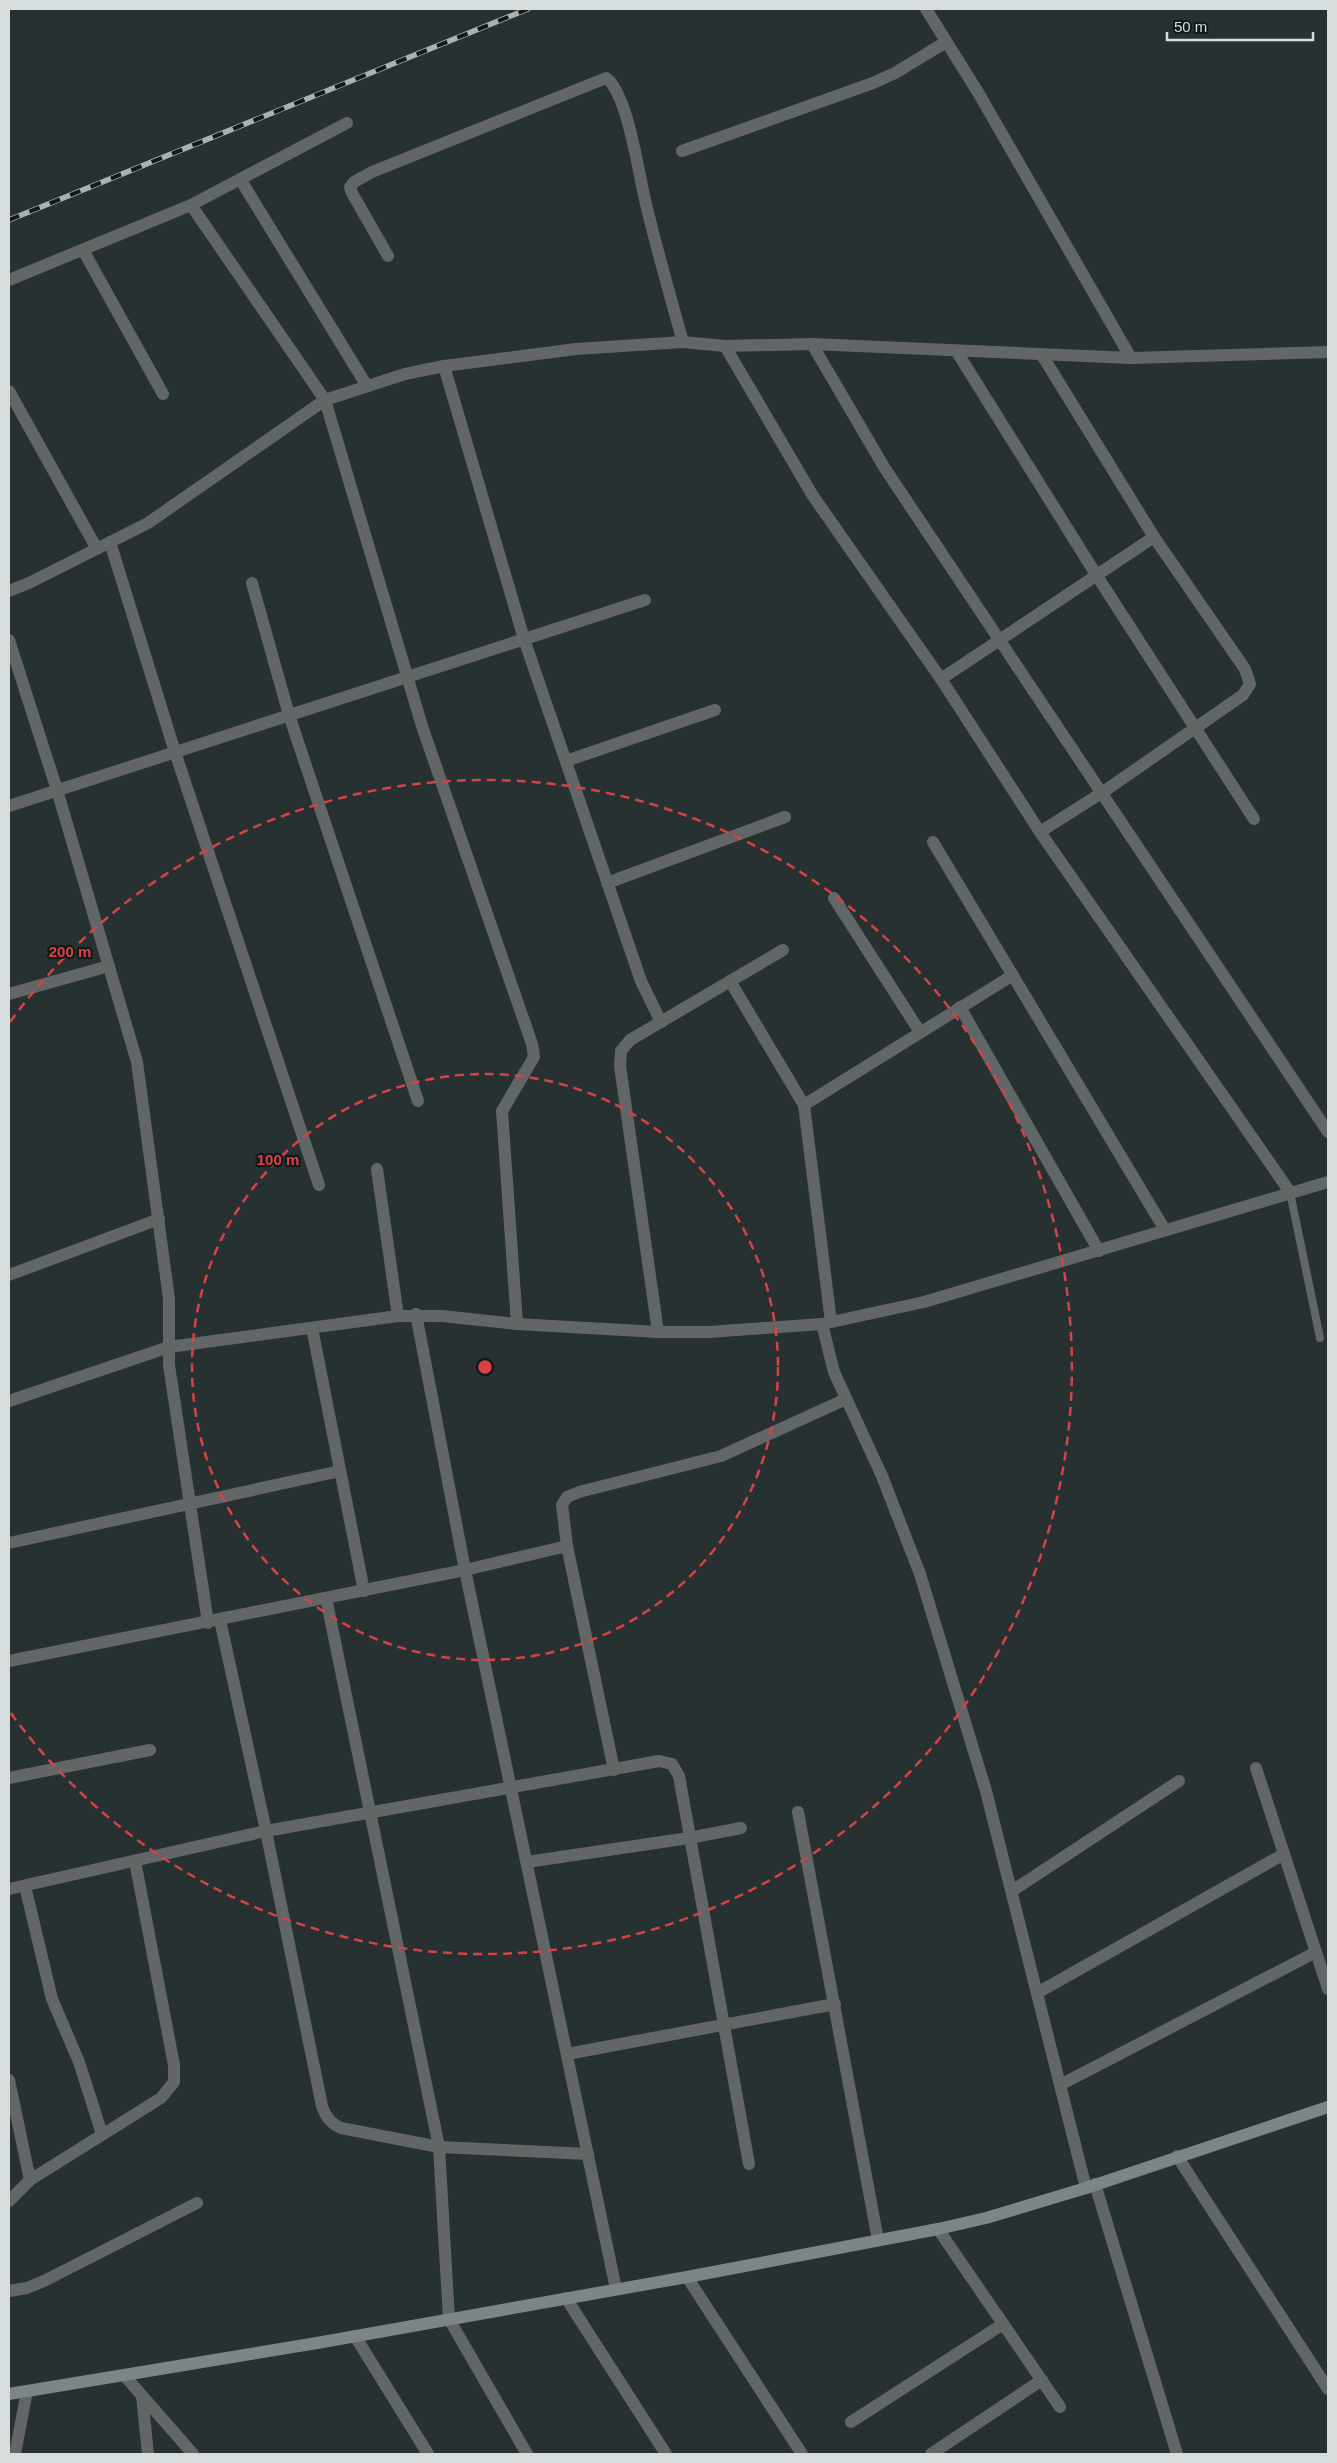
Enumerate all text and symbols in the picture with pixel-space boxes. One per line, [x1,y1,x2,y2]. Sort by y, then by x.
scale bar [1167,10,1313,42]
text: 50 m [1174,18,1207,35]
text: 200 m [49,943,91,960]
text: 100 m [257,1151,299,1168]
centre of rings [476,1358,494,1376]

